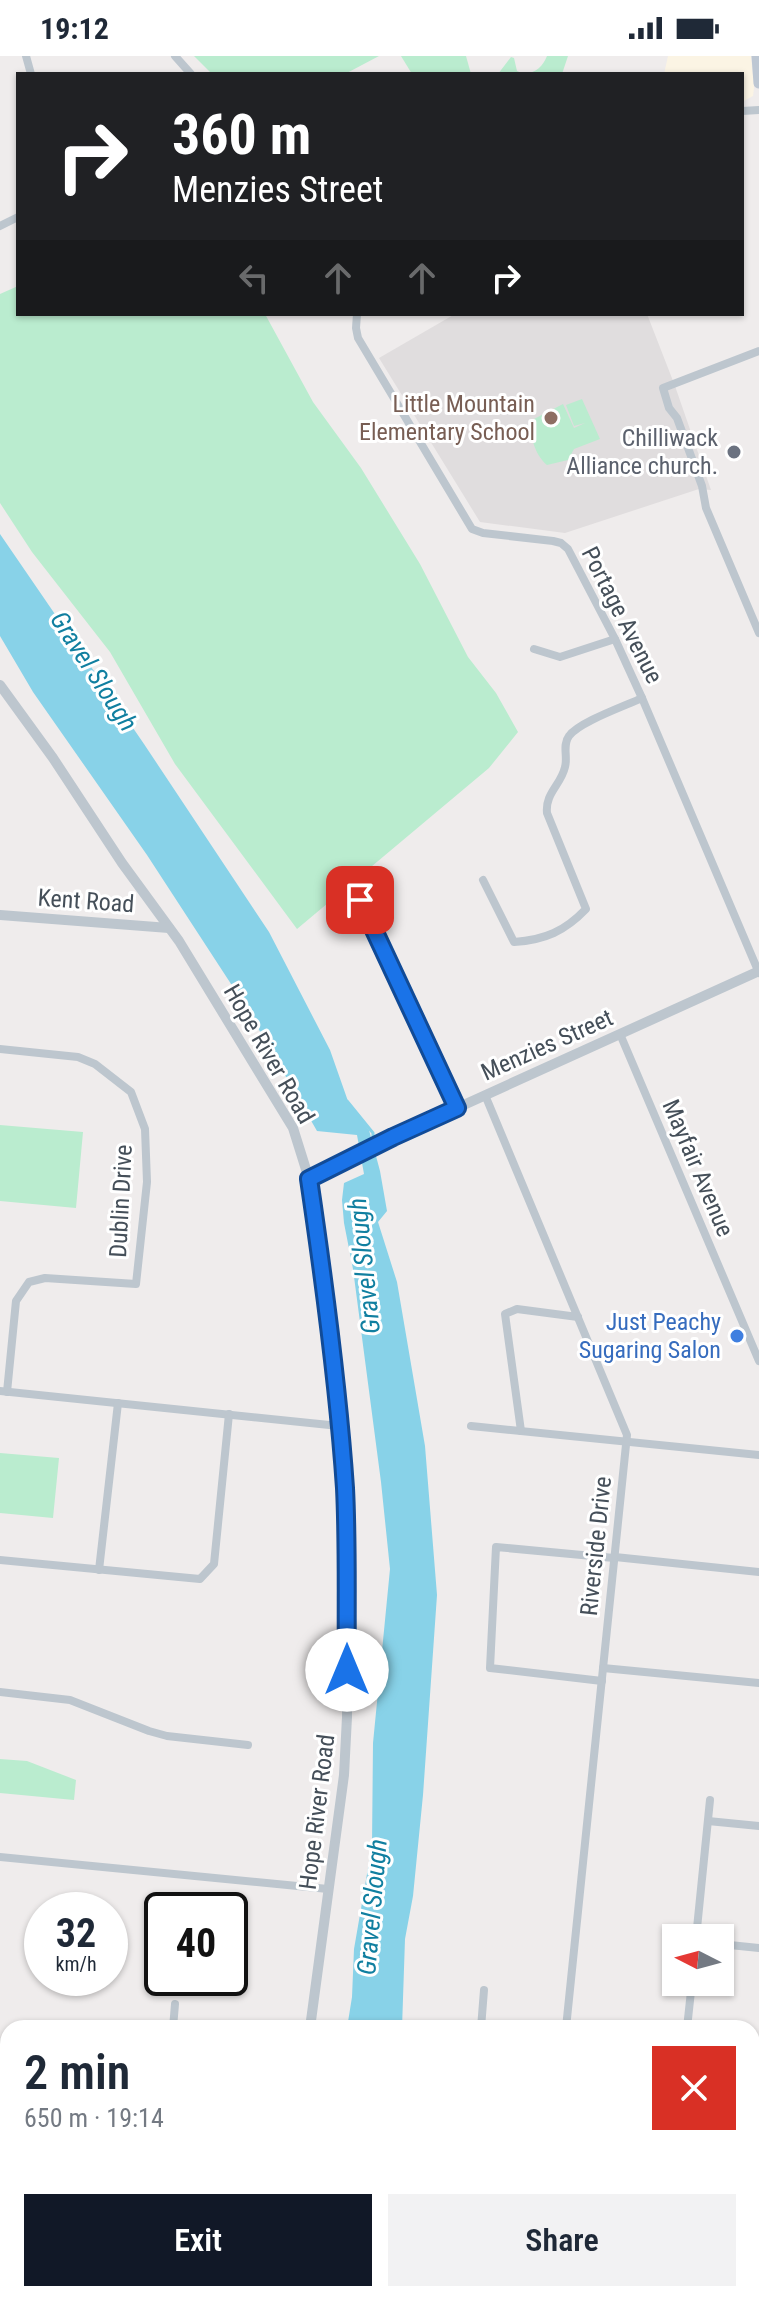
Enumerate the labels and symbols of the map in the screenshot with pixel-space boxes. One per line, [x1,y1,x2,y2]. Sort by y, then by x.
place label: Little Mountain Elementary School [359,390,535,446]
marker: Little Mountain Elementary School [542,409,560,427]
place label: Chilliwack Alliance church. [566,424,718,480]
marker: Chilliwack Alliance church. [725,443,743,461]
street label: Portage Avenue [576,542,668,688]
water label: Gravel Slough [44,606,144,736]
pin [326,866,394,934]
street label: Kent Road [37,884,135,918]
street label: Hope River Road [218,979,320,1129]
street label: Menzies Street [477,1004,617,1086]
street label: Mayfair Avenue [657,1095,739,1241]
street label: Dublin Drive [104,1144,138,1258]
water label: Gravel Slough [342,1197,386,1335]
place label: Just Peachy Sugaring Salon [579,1308,721,1364]
marker: Just Peachy Sugaring Salon [728,1327,746,1345]
street label: Riverside Drive [575,1475,617,1617]
position arrow [305,1628,389,1712]
street label: Hope River Road [294,1733,340,1891]
water label: Gravel Slough [351,1838,393,1976]
speed limit sign: 40 [144,1892,248,1996]
north arrow [662,1924,734,1996]

